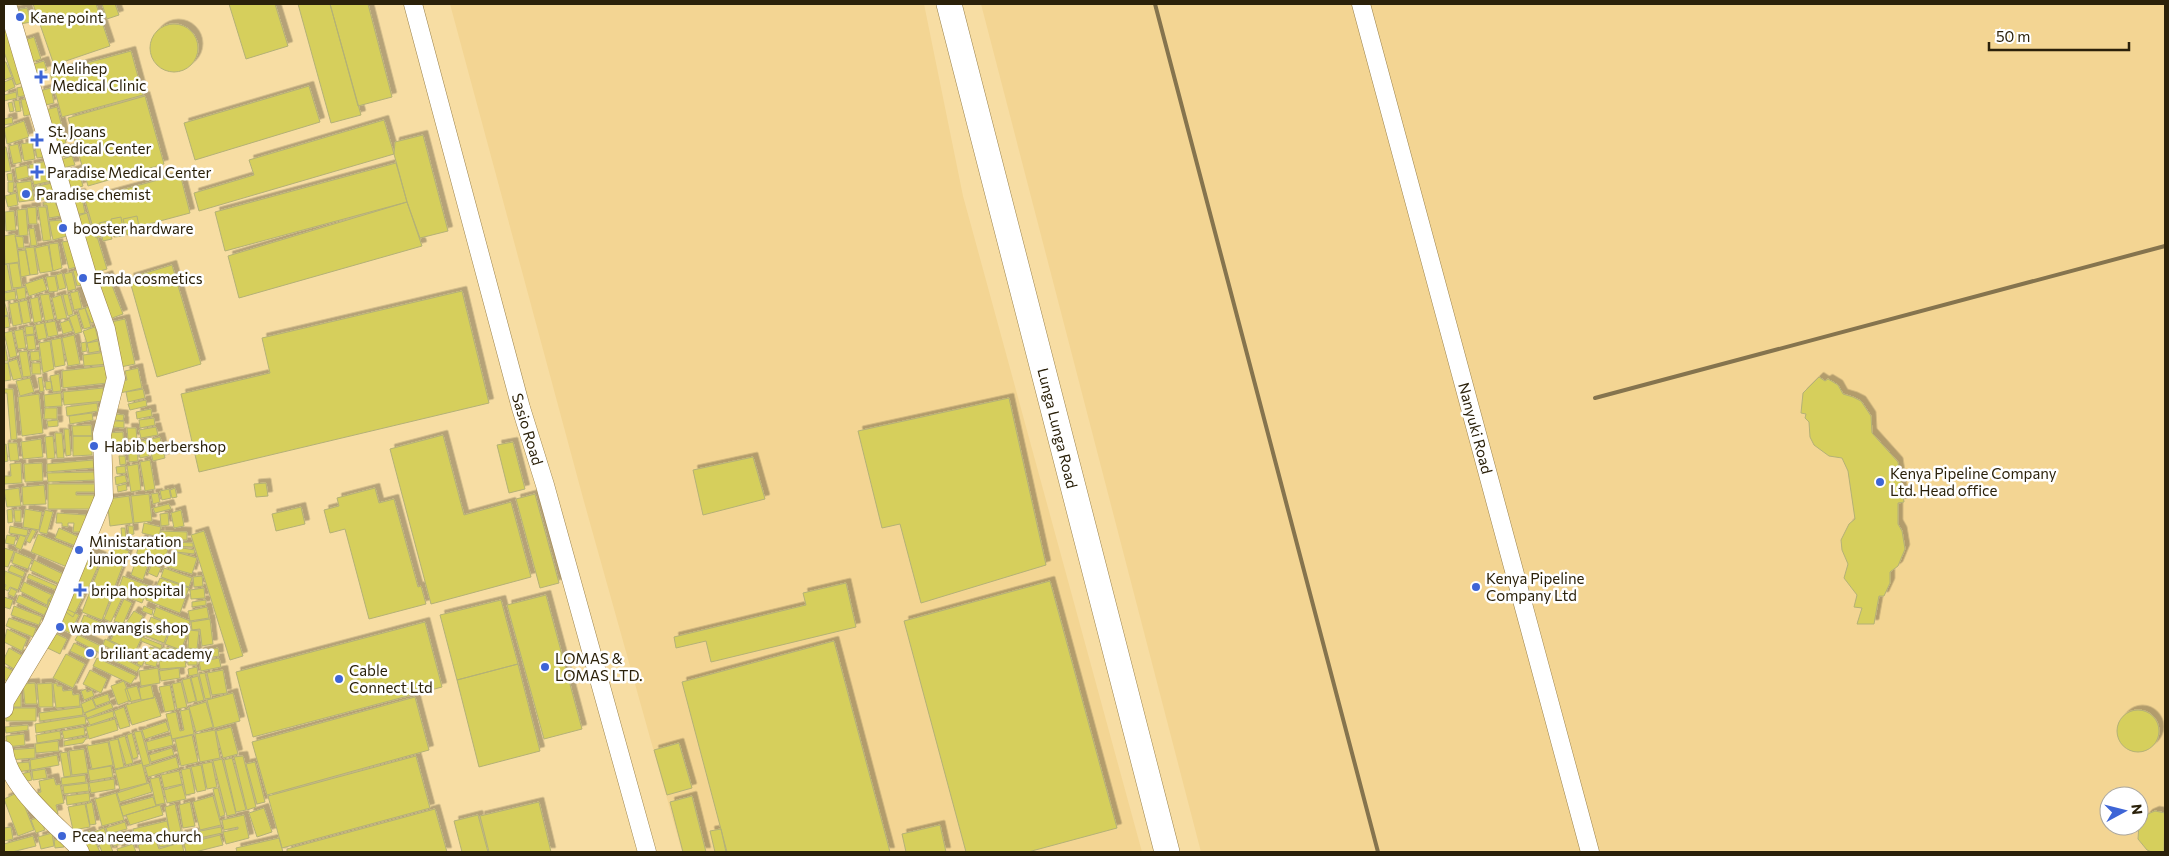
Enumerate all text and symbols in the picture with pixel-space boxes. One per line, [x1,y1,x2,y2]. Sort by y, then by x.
place label: Kane point [30,8,104,26]
marker: Kane point [14,11,26,23]
scale bar [1989,20,2129,52]
text: 50 m [1996,27,2030,45]
place label: Melihep Medical Clinic [52,59,147,94]
marker: Melihep Medical Clinic [34,70,48,84]
place label: St. Joans Medical Center [48,122,151,157]
marker: St. Joans Medical Center [30,133,44,147]
place label: Paradise Medical Center [47,163,212,181]
marker: Paradise Medical Center [31,166,43,178]
place label: Paradise chemist [36,185,151,203]
marker: Paradise chemist [20,188,32,200]
place label: booster hardware [73,219,194,237]
marker: booster hardware [57,222,69,234]
place label: Emda cosmetics [93,269,203,287]
marker: Emda cosmetics [77,272,89,284]
street label: Lunga Lunga Road [1034,366,1082,490]
street label: Nanyuki Road [1455,380,1497,476]
street label: Sasio Road [509,391,547,467]
place label: Habib berbershop [104,437,226,455]
marker: Habib berbershop [88,440,100,452]
place label: Kenya Pipeline Company Ltd. Head office [1890,464,2057,499]
marker: Kenya Pipeline Company Ltd. Head office [1874,476,1886,488]
place label: Ministaration junior school [89,532,182,567]
marker: Ministaration junior school [73,544,85,556]
place label: Kenya Pipeline Company Ltd [1486,569,1585,604]
place label: bripa hospital [91,581,184,599]
marker: Kenya Pipeline Company Ltd [1470,581,1482,593]
marker: bripa hospital [73,583,87,597]
place label: wa mwangis shop [70,618,189,636]
marker: wa mwangis shop [54,621,66,633]
place label: briliant academy [100,644,212,662]
marker: briliant academy [84,647,96,659]
place label: LOMAS & LOMAS LTD. [555,649,643,684]
place label: Cable Connect Ltd [349,661,433,696]
marker: LOMAS & LOMAS LTD. [539,661,551,673]
marker: Cable Connect Ltd [333,673,345,685]
north arrow [2099,786,2149,836]
text: N [2128,803,2146,816]
place label: Pcea neema church [72,827,202,845]
marker: Pcea neema church [56,830,68,842]

